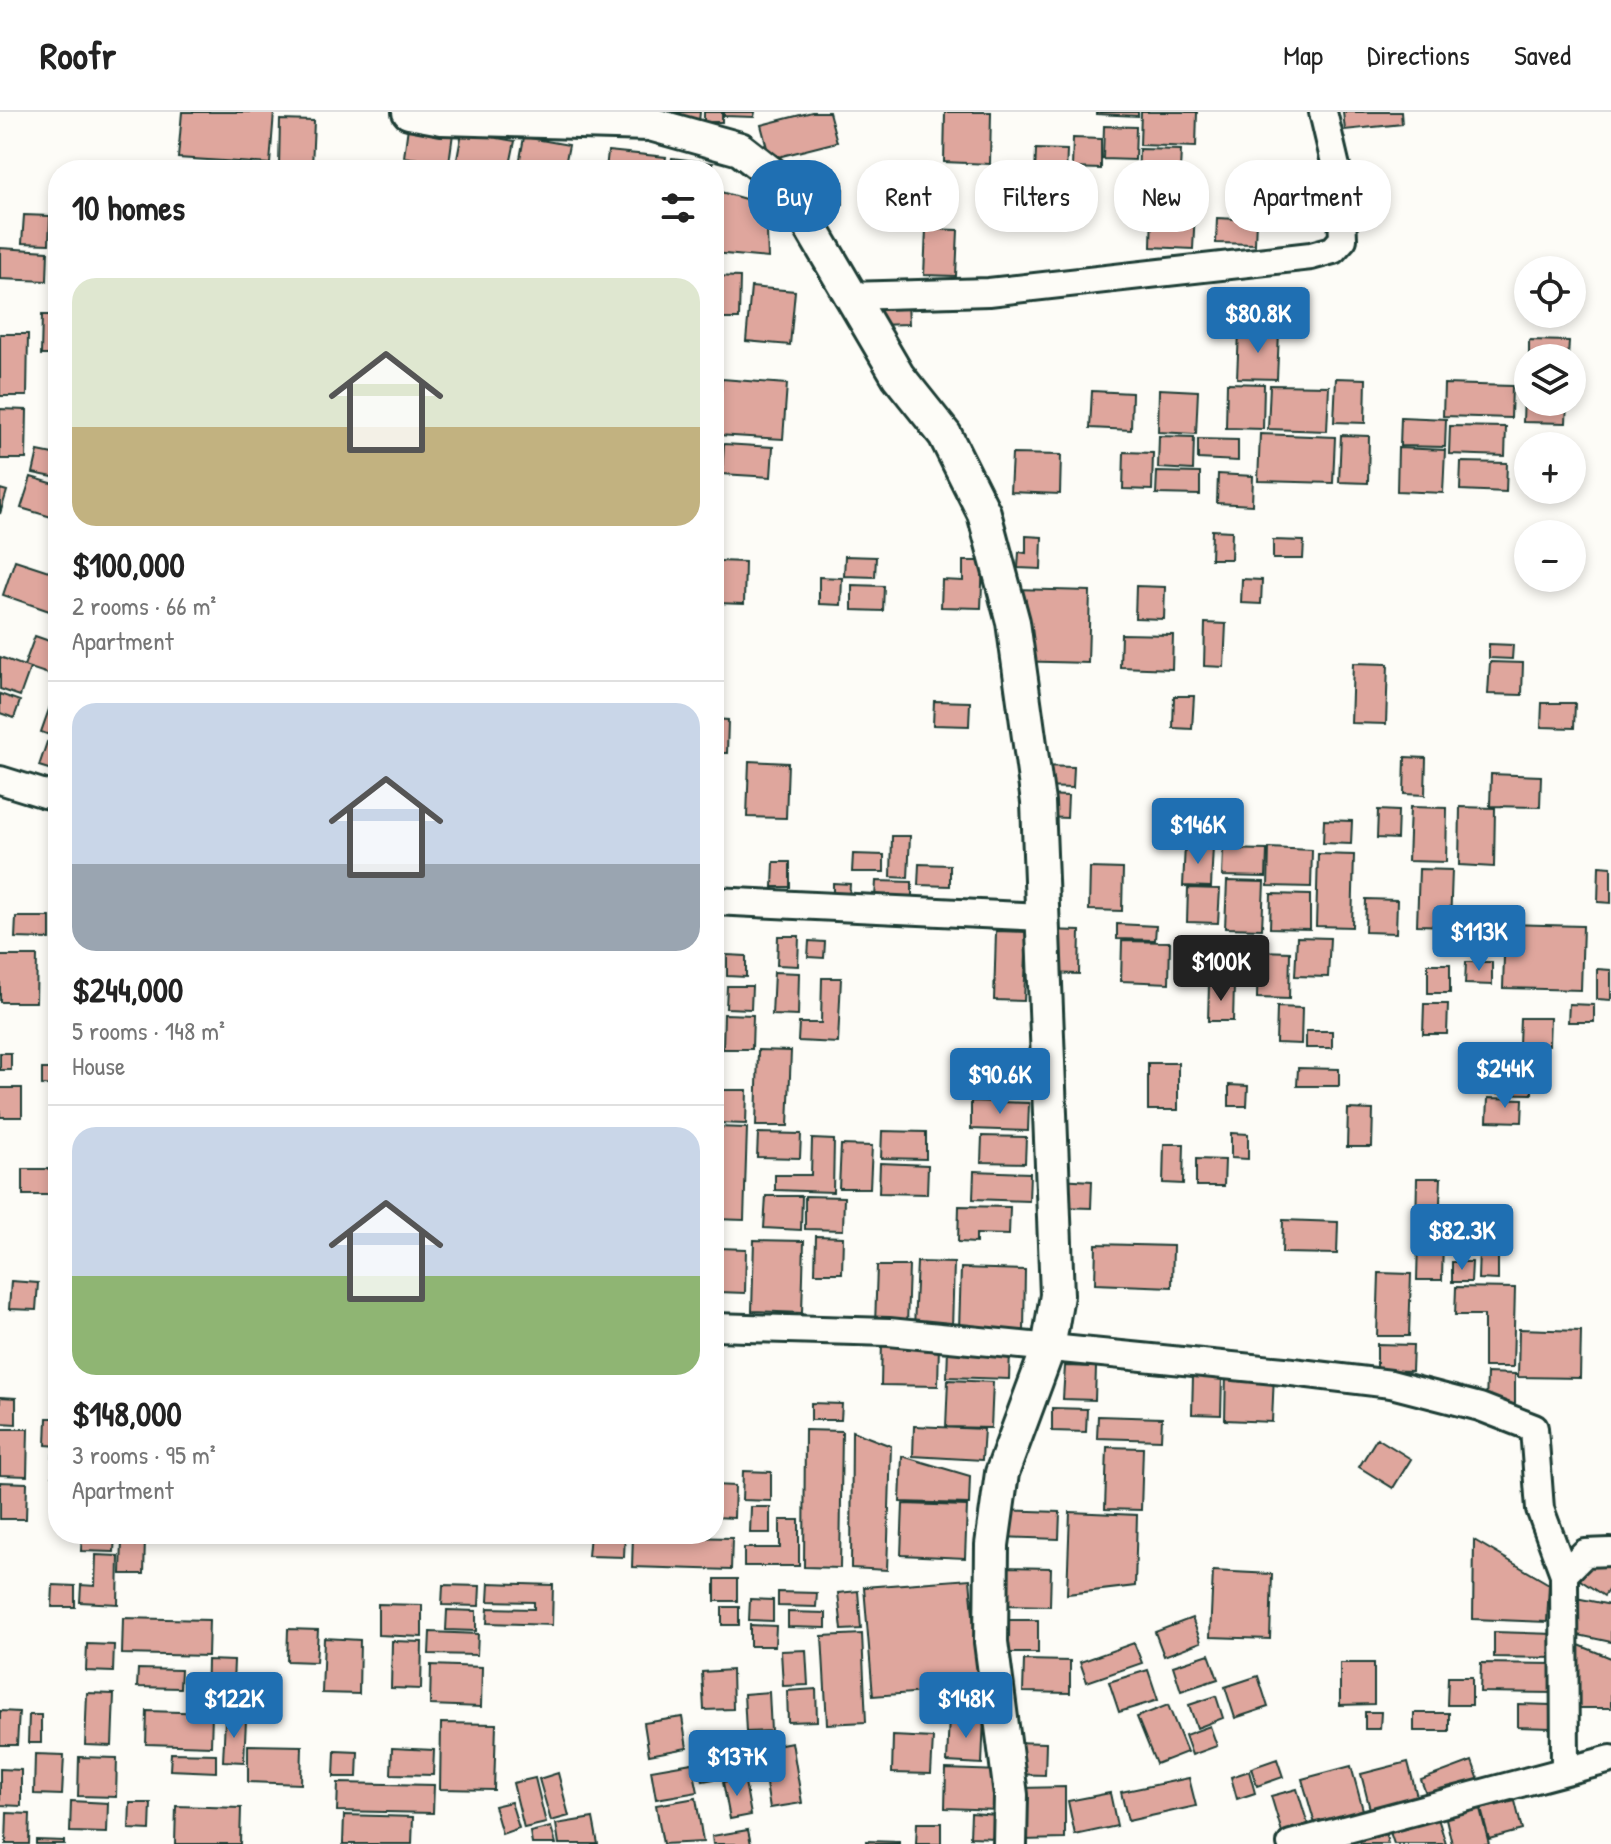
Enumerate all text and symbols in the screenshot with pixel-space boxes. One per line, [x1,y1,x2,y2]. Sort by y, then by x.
text: Roofr [40,29,116,81]
text: Map [1283,36,1323,74]
text: Directions [1367,36,1470,74]
text: Saved [1514,36,1571,74]
chip: Buy [748,160,841,232]
chip: Rent [857,160,959,232]
chip: Filters [975,160,1098,232]
chip: New [1114,160,1209,232]
chip: Apartment [1225,160,1391,232]
text: 10 homes [72,185,185,231]
icon: filters [656,186,700,230]
map controls [1514,256,1586,592]
button: locate [1514,256,1586,328]
pin: $80.8K [1193,287,1323,355]
text: $80.8K [1225,295,1291,330]
icon: home [314,330,458,474]
button: layers [1514,344,1586,416]
button: + [1514,432,1586,504]
button: − [1514,520,1586,592]
text: $100,000 [72,542,185,588]
text: 2 rooms · 66 m² [72,588,216,623]
text: Apartment [72,623,174,658]
icon: home [314,755,458,899]
pin: $146K [1142,798,1254,866]
text: $146K [1170,806,1226,841]
pin: $113K [1423,905,1535,973]
text: $113K [1450,913,1508,948]
pin: $100K [1165,935,1277,1003]
text: $100K [1191,943,1251,978]
text: $244,000 [72,967,183,1013]
text: 5 rooms · 148 m² [72,1013,225,1048]
pin: $244K [1449,1042,1561,1110]
text: House [72,1048,125,1083]
pin: $90.6K [935,1048,1065,1116]
text: $244K [1476,1050,1534,1085]
text: $90.6K [968,1056,1032,1091]
icon: home [314,1179,458,1323]
pin: $82.3K [1397,1204,1527,1272]
text: $82.3K [1428,1212,1496,1247]
text: $148,000 [72,1391,182,1437]
text: 3 rooms · 95 m² [72,1437,216,1472]
text: Apartment [72,1472,174,1507]
pin: $122K [178,1672,290,1740]
pin: $148K [910,1672,1022,1740]
text: $122K [204,1680,264,1715]
text: $148K [937,1680,995,1715]
pin: $137K [681,1730,793,1798]
text: $137K [707,1738,767,1773]

